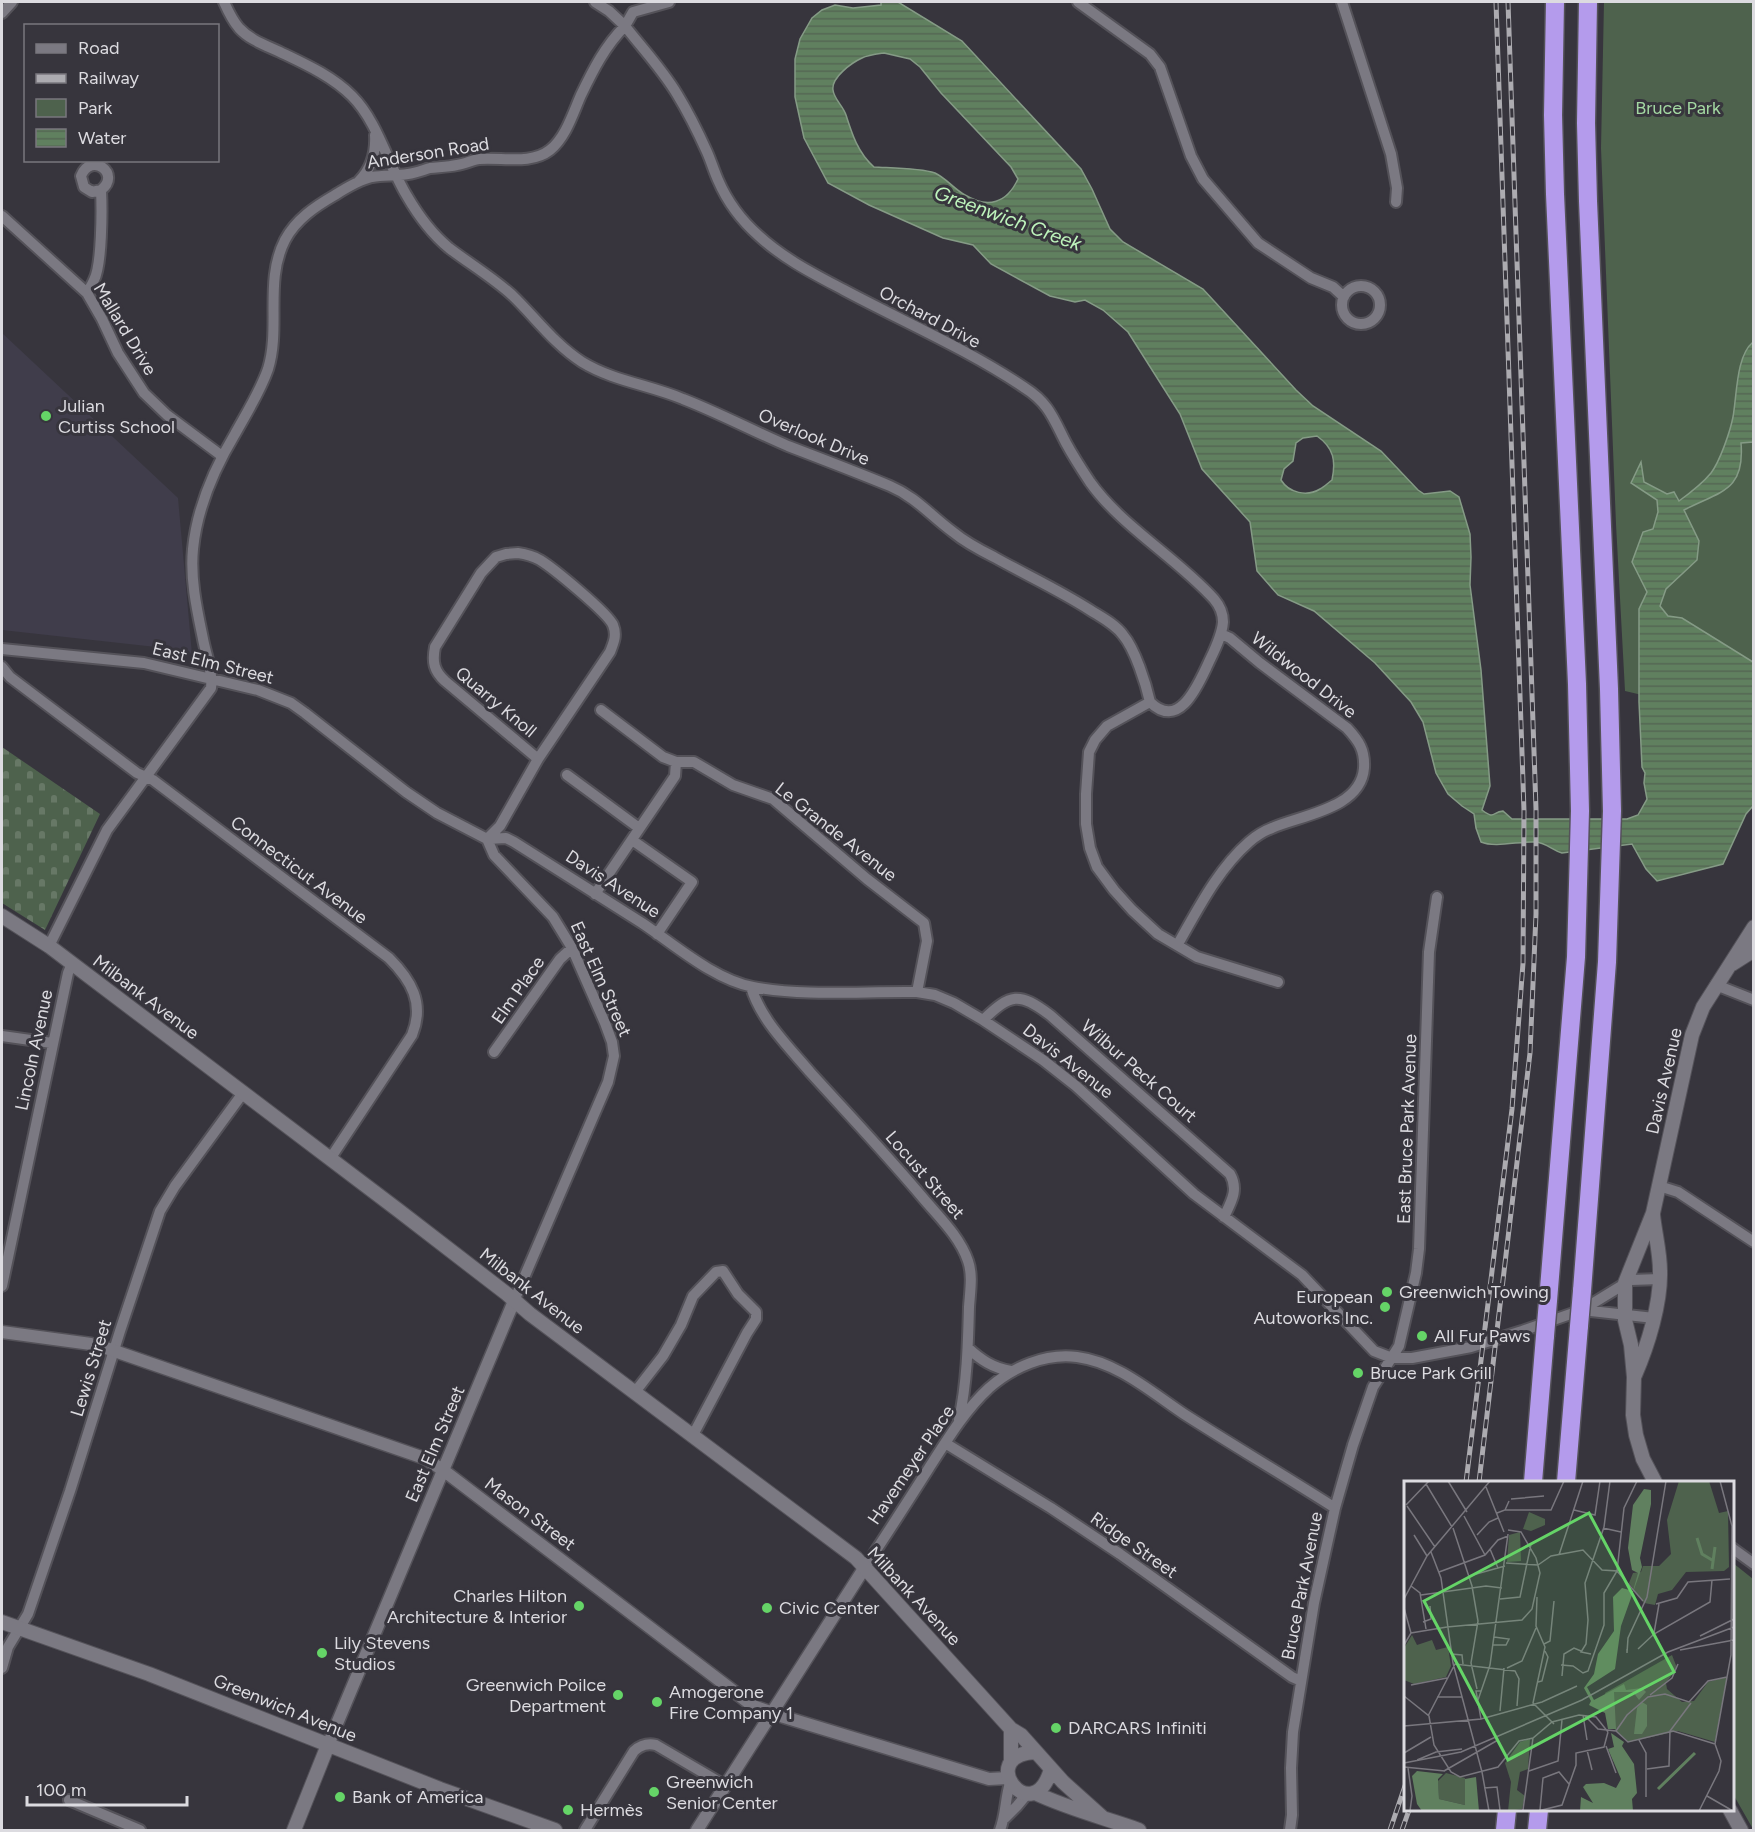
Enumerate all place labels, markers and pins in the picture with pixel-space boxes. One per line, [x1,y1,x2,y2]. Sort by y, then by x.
place label: Julian Curtiss School [58,395,175,438]
marker: Julian Curtiss School [39,409,53,423]
place label: Greenwich Towing [1399,1281,1549,1303]
marker: Greenwich Towing [1380,1285,1394,1299]
place label: European Autoworks Inc. [1253,1286,1373,1329]
marker: European Autoworks Inc. [1378,1300,1392,1314]
place label: All Fur Paws [1434,1325,1531,1347]
marker: All Fur Paws [1415,1329,1429,1343]
place label: Bruce Park Grill [1370,1362,1492,1384]
marker: Bruce Park Grill [1351,1366,1365,1380]
place label: Charles Hilton Architecture & Interior [387,1585,567,1628]
place label: Civic Center [779,1597,879,1619]
marker: Charles Hilton Architecture & Interior [572,1599,586,1613]
marker: Civic Center [760,1601,774,1615]
place label: Lily Stevens Studios [334,1632,430,1675]
marker: Lily Stevens Studios [315,1646,329,1660]
place label: Greenwich Poilce Department [466,1674,606,1717]
place label: Amogerone Fire Company 1 [669,1681,793,1724]
marker: Greenwich Poilce Department [611,1688,625,1702]
marker: Amogerone Fire Company 1 [650,1695,664,1709]
place label: DARCARS Infiniti [1068,1717,1207,1739]
marker: DARCARS Infiniti [1049,1721,1063,1735]
place label: Greenwich Senior Center [666,1771,778,1814]
marker: Greenwich Senior Center [647,1785,661,1799]
place label: Bank of America [352,1786,483,1808]
marker: Bank of America [333,1790,347,1804]
place label: Hermès [580,1799,643,1821]
marker: Hermès [561,1803,575,1817]

